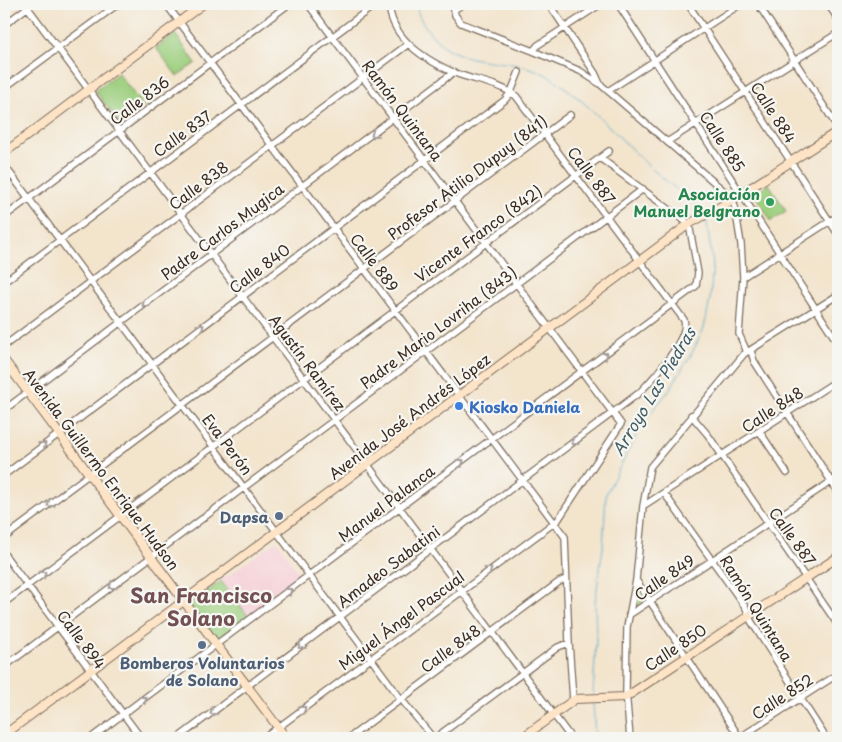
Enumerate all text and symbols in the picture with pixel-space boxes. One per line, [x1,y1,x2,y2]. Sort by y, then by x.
street label: Ramón Quintana [357,54,449,166]
street label: Calle 836 [104,70,174,130]
street label: Calle 884 [745,77,803,147]
street label: Calle 837 [148,104,216,162]
street label: Calle 885 [695,106,751,176]
street label: Profesor Atilio Dupuy (841) [382,109,552,245]
one-way arrow [370,128,380,137]
street label: Calle 887 [563,141,622,209]
street label: Calle 838 [163,155,233,215]
street label: Padre Carlos Mugica [156,177,289,285]
street label: Vicente Franco (842) [410,179,546,287]
place label: Asociación Manuel Belgrano [634,182,760,222]
marker: Asociación Manuel Belgrano [764,196,776,208]
street label: Calle 889 [345,228,405,296]
street label: Calle 840 [224,237,294,299]
street label: Padre Mario Lovriha (843) [355,260,521,394]
one-way arrow [141,298,151,307]
street label: Agustín Ramírez [264,309,352,415]
water label: Arroyo Las Piedras [605,321,702,459]
one-way arrow [195,325,204,333]
street label: Avenida José Andrés López [323,347,495,485]
one-way arrow [599,352,609,361]
street label: Avenida Guillermo Enrique Hudson [18,363,186,575]
street label: Calle 848 [737,380,807,438]
place label: Kiosko Daniela [469,395,580,418]
marker: Kiosko Daniela [453,400,465,412]
street label: Eva Perón [197,409,259,479]
one-way arrow [570,436,580,445]
one-way arrow [37,443,46,451]
street label: Manuel Palanca [333,459,440,547]
one-way arrow [455,460,464,468]
one-way arrow [46,498,56,507]
street label: Calle 887 [764,502,822,570]
place label: Dapsa [220,505,270,528]
marker: Dapsa [273,510,285,522]
street label: Amadeo Sabatini [332,520,444,612]
street label: Calle 849 [629,548,699,606]
street label: Ramón Quintana [715,550,799,666]
street label: Miguel Ángel Pascual [333,565,469,675]
one-way arrow [483,567,493,576]
one-way arrow [37,571,46,579]
one-way arrow [108,580,118,589]
district label: San Francisco Solano [130,580,272,633]
one-way arrow [283,588,293,597]
street label: Calle 894 [52,605,112,673]
street label: Calle 848 [415,618,485,678]
street label: Calle 850 [639,618,711,676]
marker: Bomberos Voluntarios de Solano [196,639,208,651]
one-way arrow [298,641,307,649]
place label: Bomberos Voluntarios de Solano [119,651,285,691]
street label: Calle 852 [747,667,817,725]
one-way arrow [138,696,147,704]
one-way arrow [209,706,219,715]
one-way arrow [297,706,307,715]

